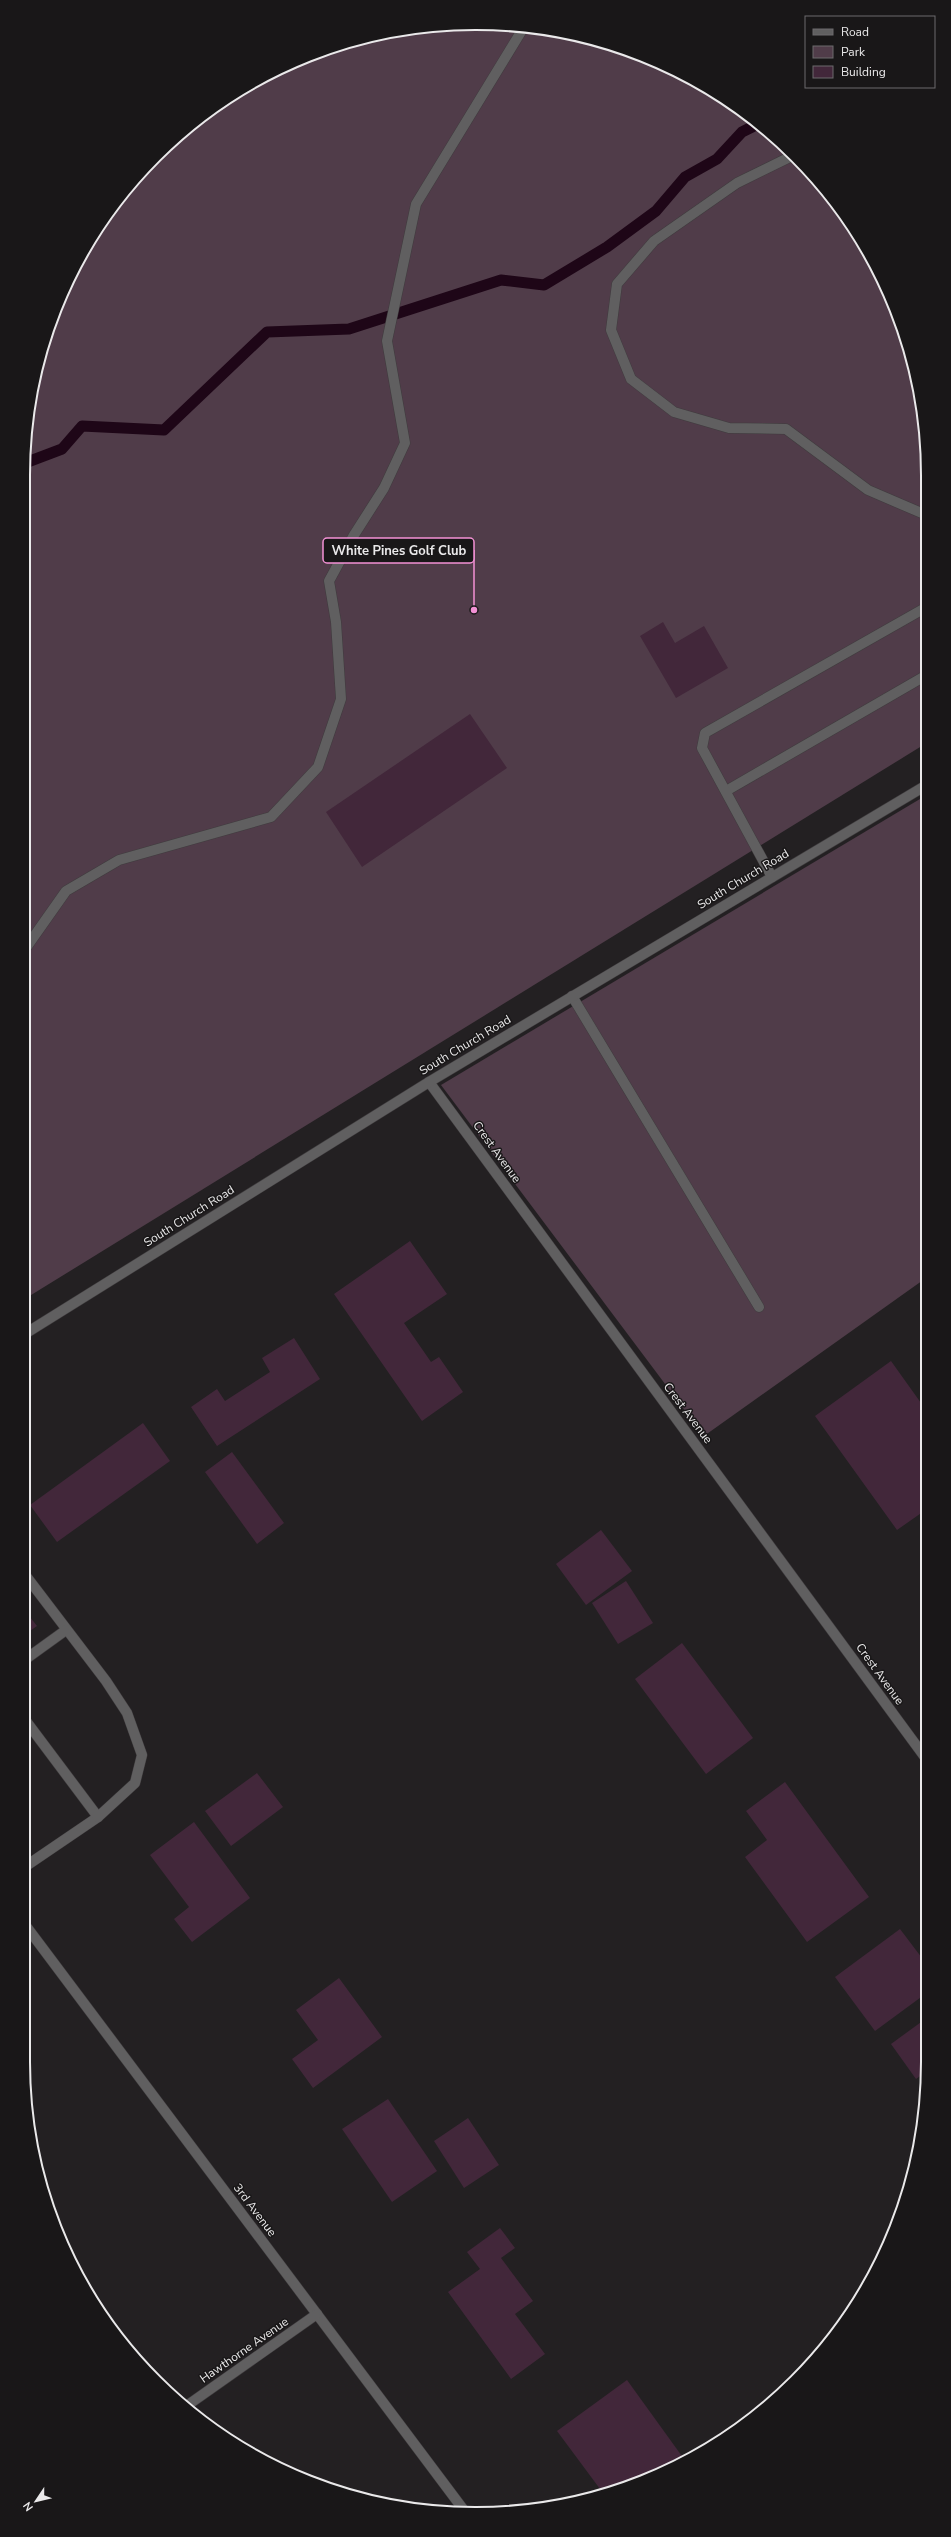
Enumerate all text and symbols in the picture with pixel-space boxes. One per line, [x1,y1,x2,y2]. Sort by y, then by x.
legend [805,16,935,88]
text: Road [841,24,869,40]
text: Park [841,44,866,60]
text: Building [841,64,886,80]
callout: White Pines Golf Club [323,538,474,563]
text: White Pines Golf Club [332,542,467,560]
street label: South Church Road [694,845,792,913]
street label: South Church Road [416,1011,514,1079]
street label: Crest Avenue [469,1118,525,1186]
street label: South Church Road [141,1182,237,1250]
street label: Crest Avenue [660,1379,716,1447]
street label: Crest Avenue [852,1640,908,1708]
street label: 3rd Avenue [230,2180,280,2240]
street label: Hawthorne Avenue [197,2313,291,2387]
north arrow [16,2481,56,2521]
text: N [20,2499,37,2514]

